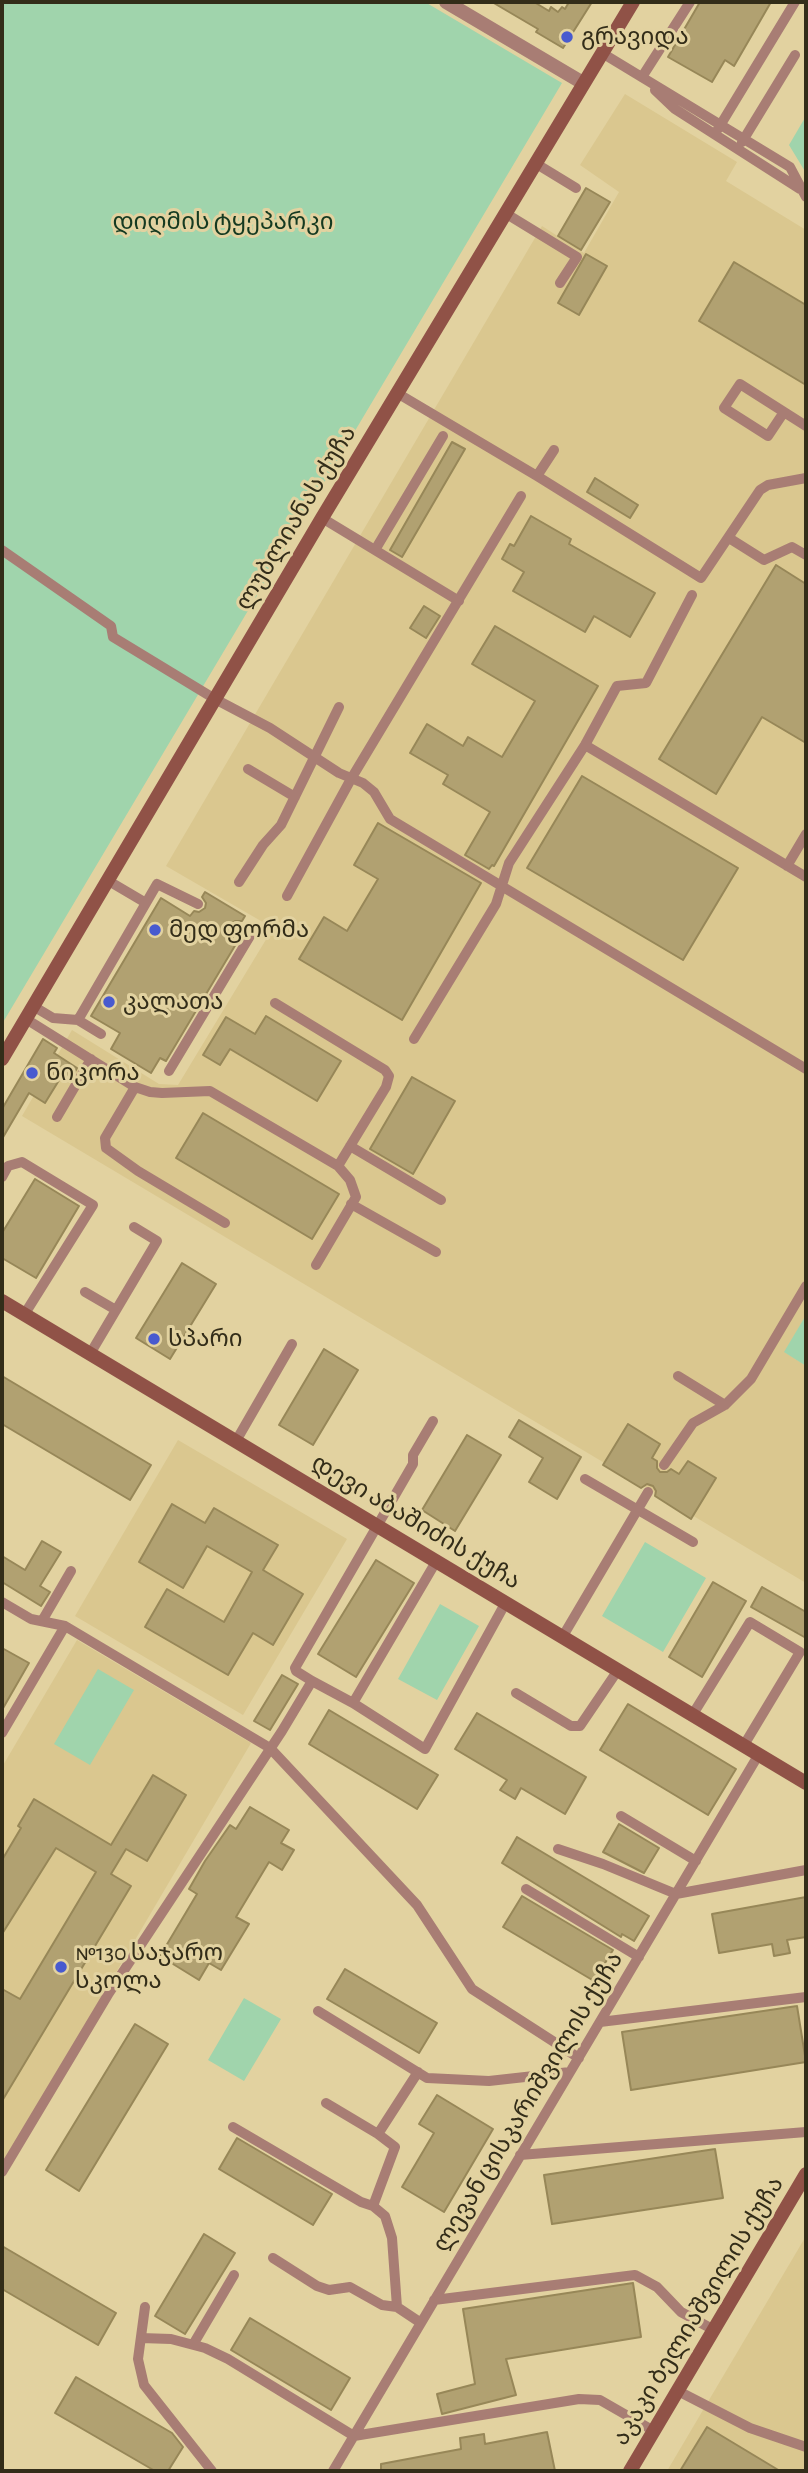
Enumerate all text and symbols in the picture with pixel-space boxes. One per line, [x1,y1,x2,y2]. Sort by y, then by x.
place label: გრავიდა [581,23,689,51]
marker: გრავიდა [559,29,575,45]
park label: დიღმის ტყეპარკი [112,208,334,236]
street label: ლუბლიანას ქუჩა [230,420,362,616]
place label: მედ ფორმა [169,916,309,944]
marker: მედ ფორმა [147,922,163,938]
place label: კალათა [123,988,223,1016]
marker: კალათა [101,994,117,1010]
place label: ნიკორა [46,1059,140,1087]
marker: ნიკორა [24,1065,40,1081]
place label: სპარი [168,1325,243,1353]
marker: სპარი [146,1331,162,1347]
street label: დევი აბაშიძის ქუჩა [306,1448,526,1596]
place label: №130 საჯარო სკოლა [75,1939,223,1995]
street label: ლევან ცისკარიშვილის ქუჩა [427,1947,629,2257]
marker: №130 საჯარო სკოლა [53,1959,69,1975]
street label: აკაკი ბელიაშვილის ქუჩა [606,2171,790,2451]

